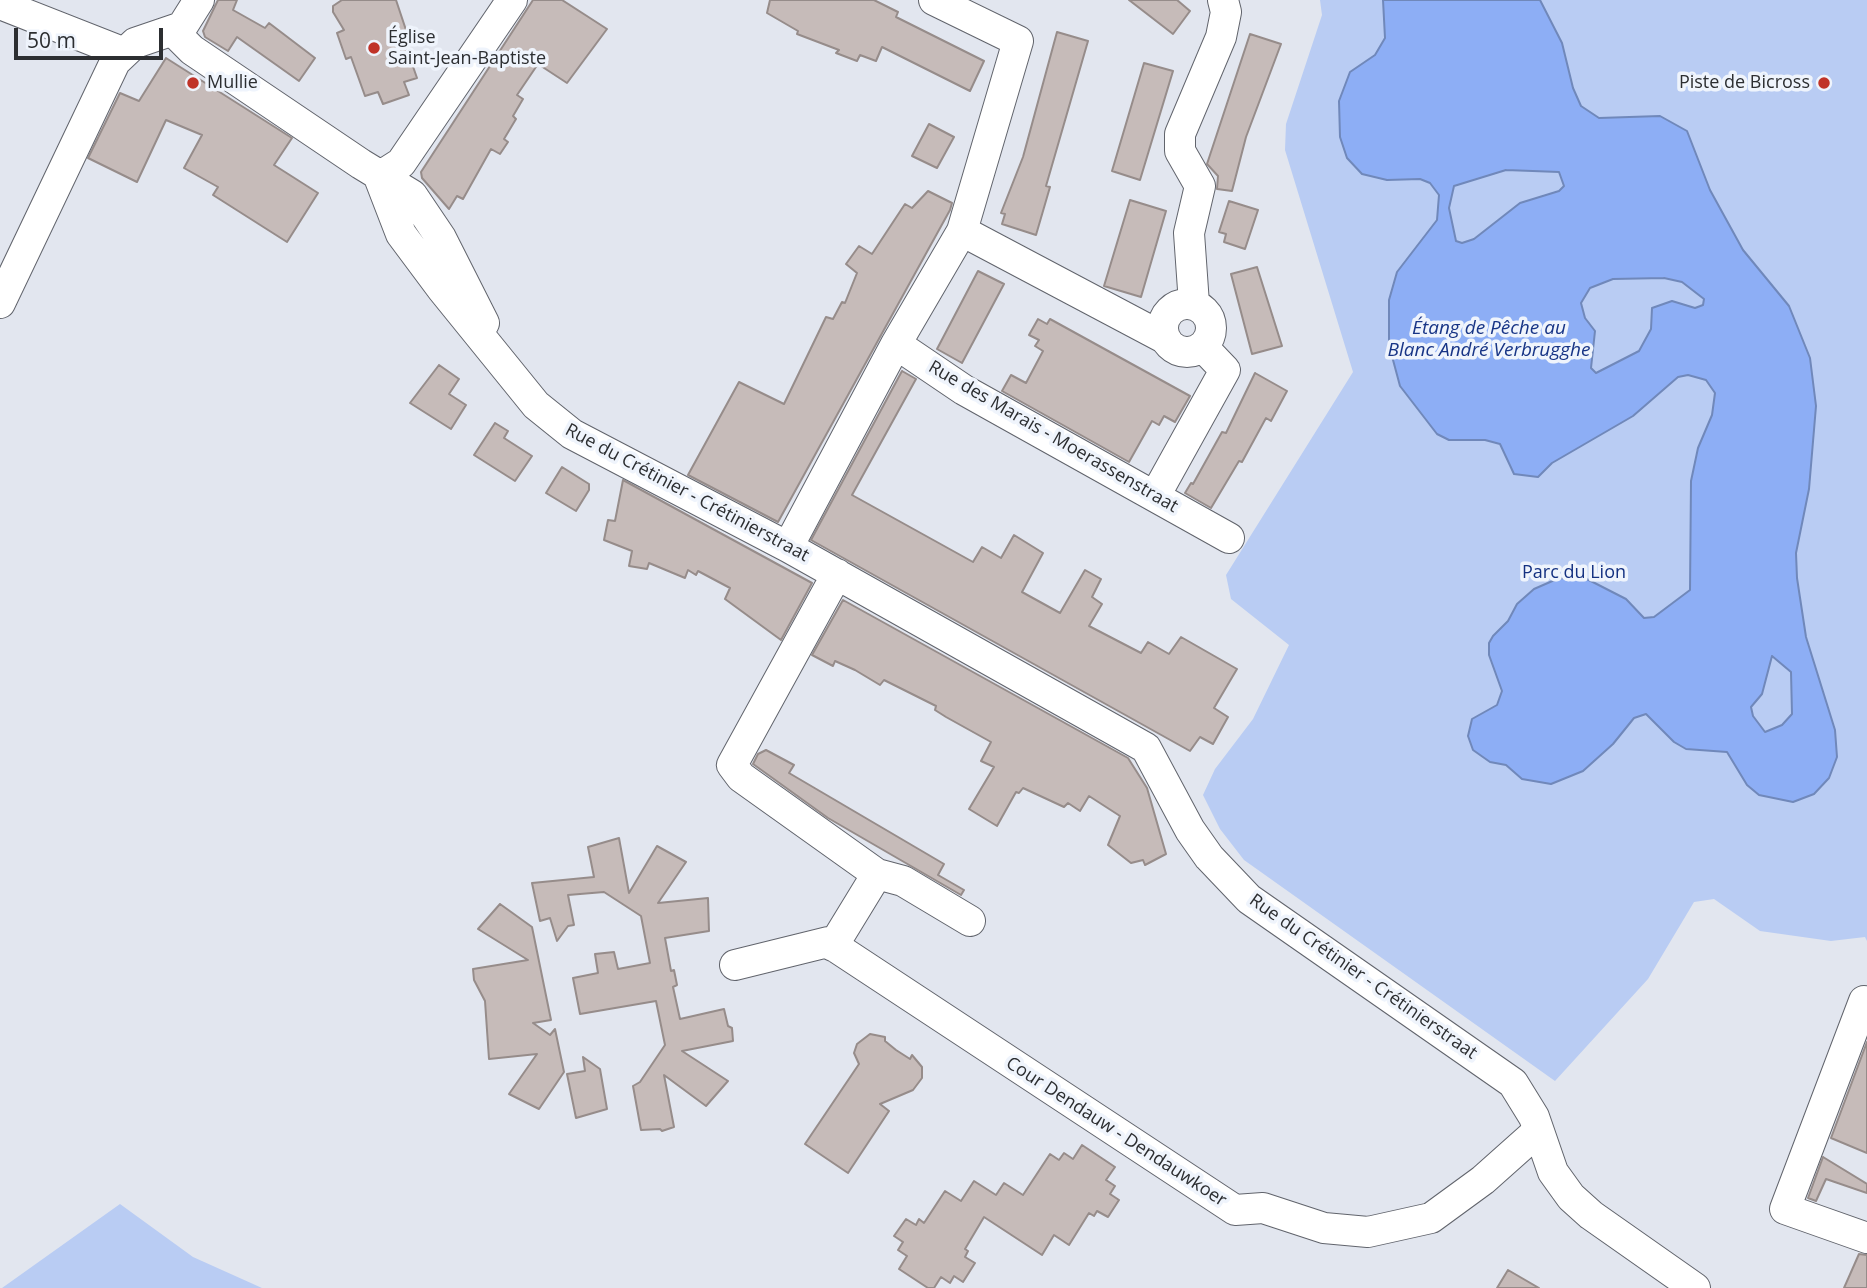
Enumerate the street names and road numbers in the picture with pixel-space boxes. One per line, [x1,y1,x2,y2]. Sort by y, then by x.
street label: Rue des Marais - Moerassenstraat [924,356,1182,518]
street label: Rue du Crétinier - Crétinierstraat [561,419,813,567]
street label: Rue du Crétinier - Crétinierstraat [1245,890,1481,1064]
street label: Cour Dendauw - Dendauwkoer [1002,1053,1230,1211]

